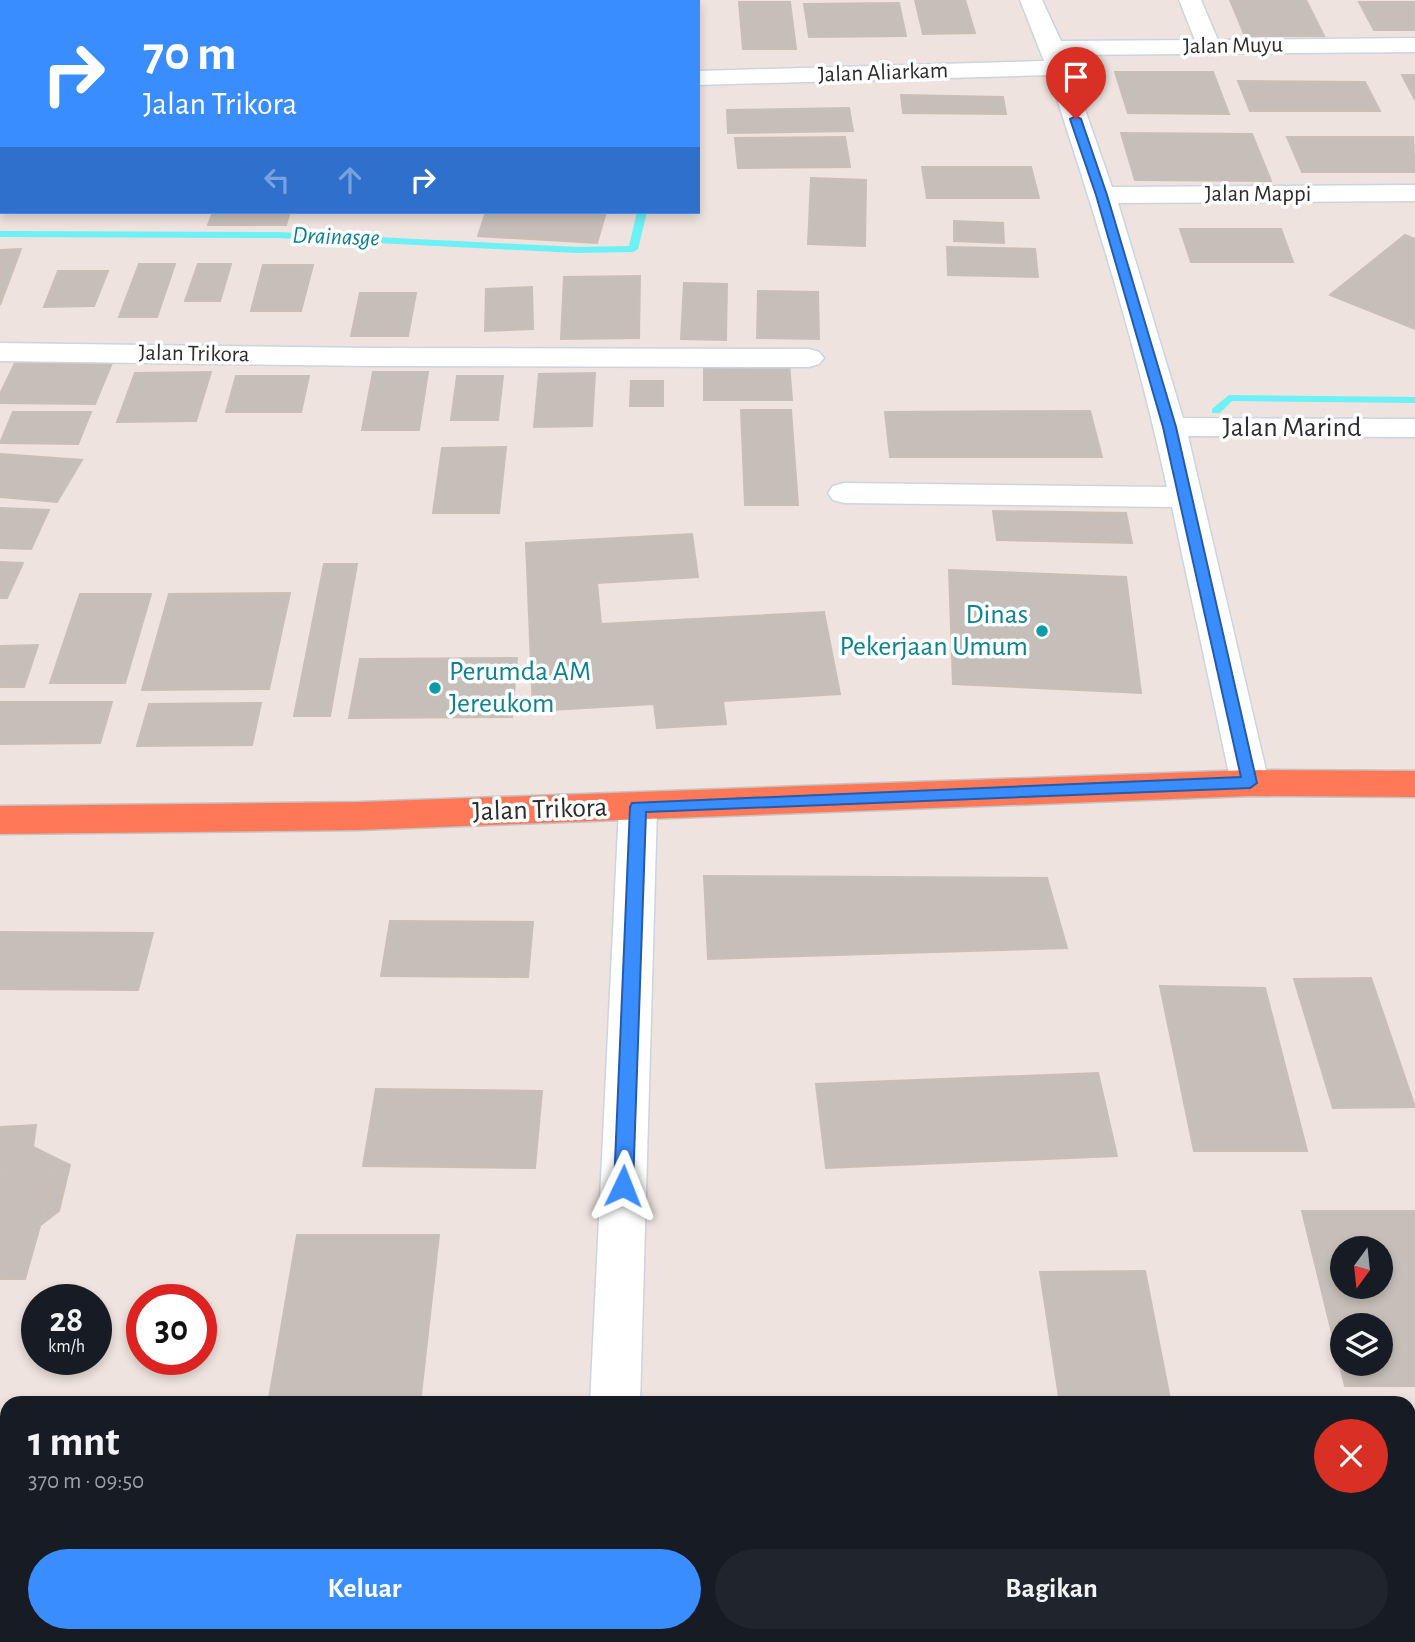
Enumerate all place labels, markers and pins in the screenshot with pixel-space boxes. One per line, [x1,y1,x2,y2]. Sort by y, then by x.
pin [1046,47,1106,119]
place label: Dinas Pekerjaan Umum [840,601,1028,661]
marker: Dinas Pekerjaan Umum [1034,623,1050,639]
place label: Perumda AM Jereukom [449,658,591,718]
marker: Perumda AM Jereukom [427,680,443,696]

